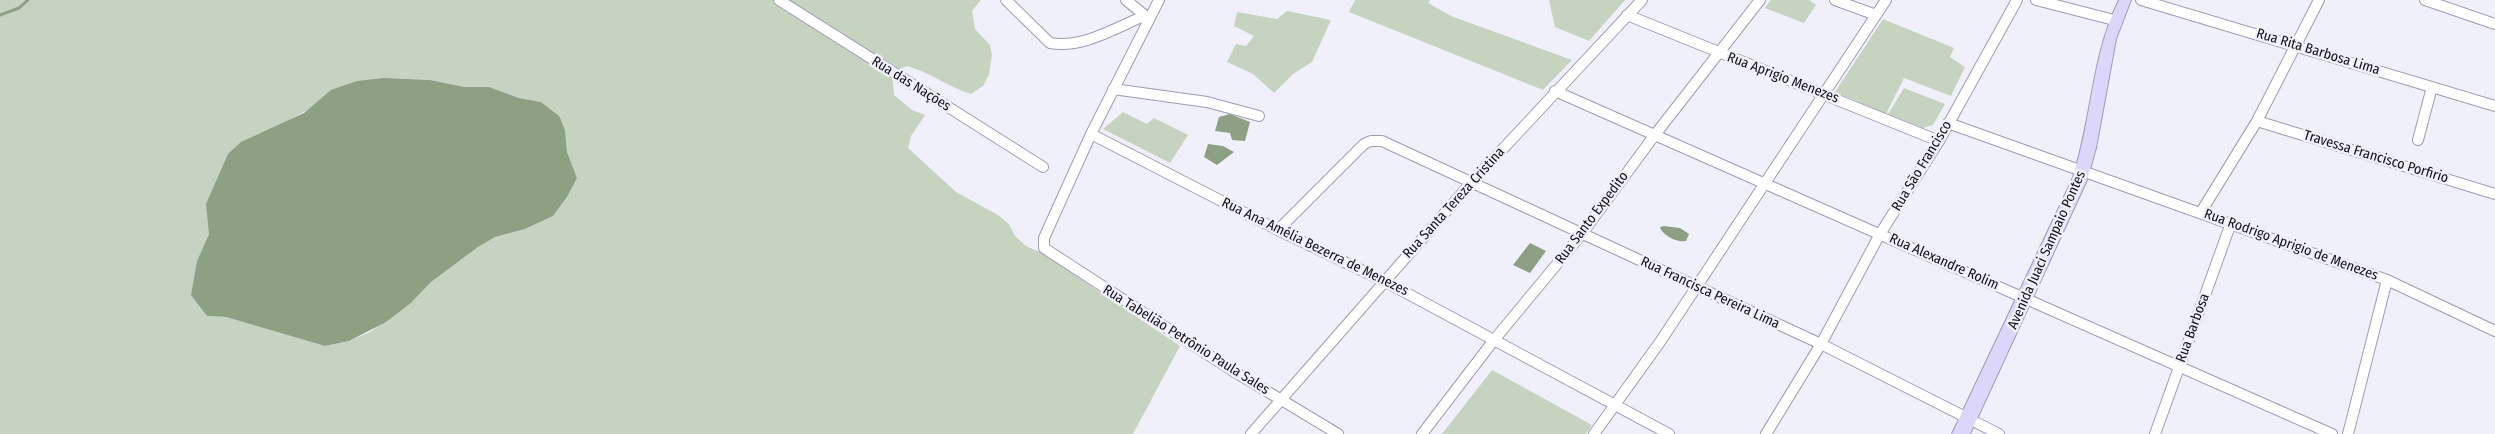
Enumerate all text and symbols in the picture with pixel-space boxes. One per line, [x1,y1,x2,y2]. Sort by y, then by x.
street label: Rua Rita Barbosa Lima [2254,25,2382,79]
street label: Rua Aprigio Menezes [1725,49,1841,107]
street label: Rua das Nações [868,53,954,115]
street label: Rua São Francisco [1888,118,1956,214]
street label: Travessa Francisco Porfirio [2302,127,2450,187]
street label: Rua Santa Tereza Cristina [1400,144,1508,262]
street label: Avenida Juaci Sampaio Pontes [2004,168,2090,332]
street label: Rua Santo Expedito [1552,169,1632,267]
street label: Rua Ana Amélia Bezerra de Menezes [1219,194,1411,300]
street label: Rua Rodrigo Aprigio de Menezes [2202,206,2380,284]
street label: Rua Alexandre Rolim [1887,230,2001,294]
street label: Rua Francisca Pereira Lima [1638,253,1782,333]
street label: Rua Tabelião Petrônio Paula Sales [1100,282,1272,398]
street label: Rua Barbosa [2173,291,2213,365]

